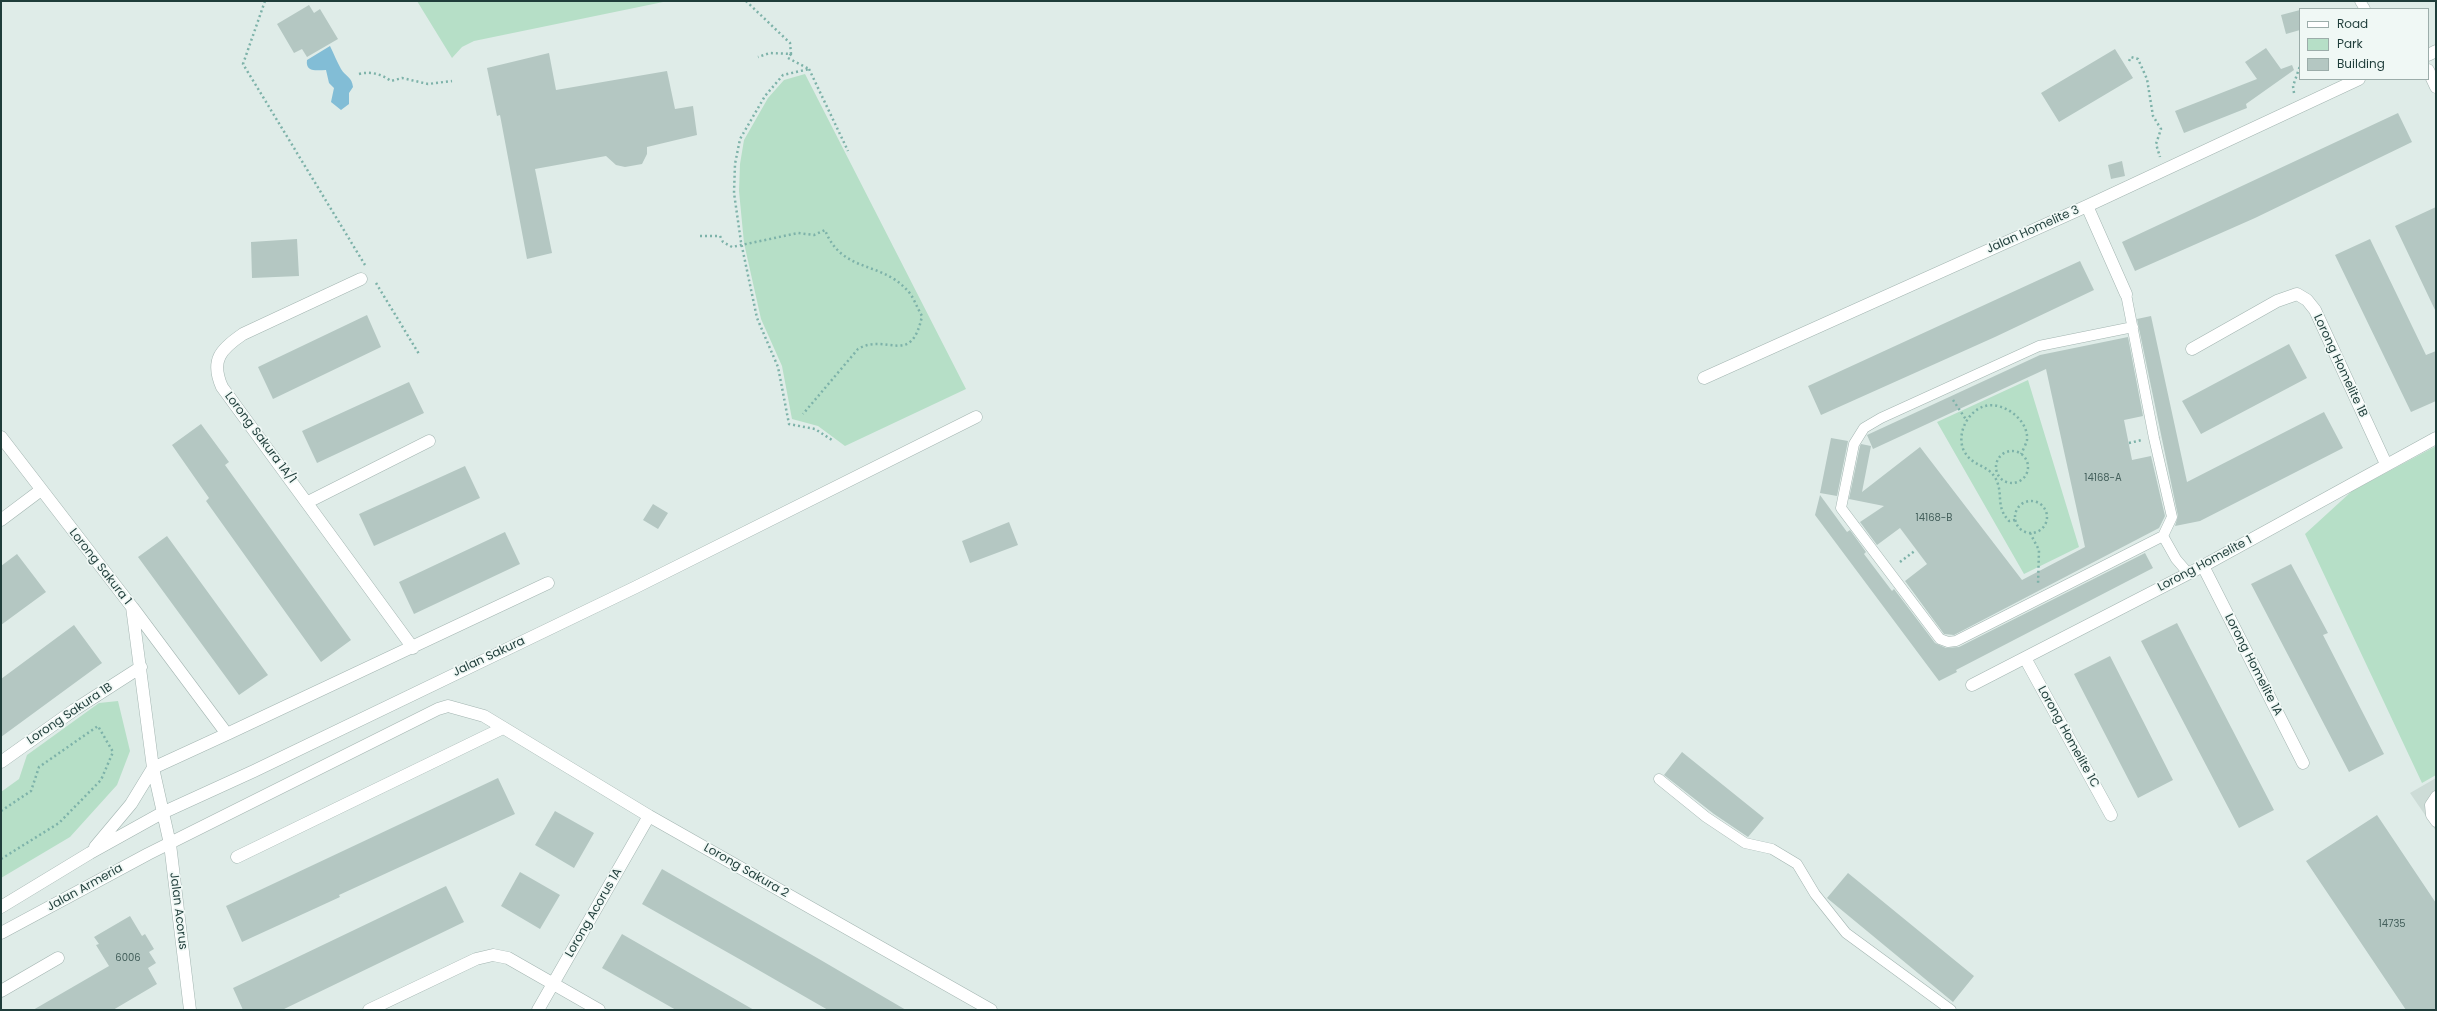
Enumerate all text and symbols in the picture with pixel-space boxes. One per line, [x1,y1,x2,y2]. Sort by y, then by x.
legend [2299,8,2429,80]
text: Road [2337,15,2368,32]
text: Park [2337,35,2363,52]
text: Building [2337,55,2385,72]
street label: Jalan Homelite 3 [1984,203,2082,257]
street label: Lorong Homelite 1B [2310,312,2370,420]
street label: Lorong Sakura 1A/1 [221,390,299,486]
house number: 14168-A [2084,472,2122,484]
house number: 14168-B [1916,512,1952,524]
street label: Lorong Sakura 1 [66,526,134,608]
street label: Lorong Homelite 1 [2155,533,2255,595]
street label: Lorong Homelite 1A [2221,612,2285,718]
street label: Jalan Sakura [451,634,527,680]
street label: Lorong Sakura 1B [25,680,115,748]
street label: Lorong Homelite 1C [2034,684,2102,790]
street label: Lorong Sakura 2 [701,841,791,901]
street label: Jalan Armeria [45,861,125,915]
street label: Lorong Acorus 1A [563,866,625,960]
street label: Jalan Acorus [166,871,190,951]
house number: 14735 [2378,918,2406,930]
house number: 6006 [115,952,141,964]

